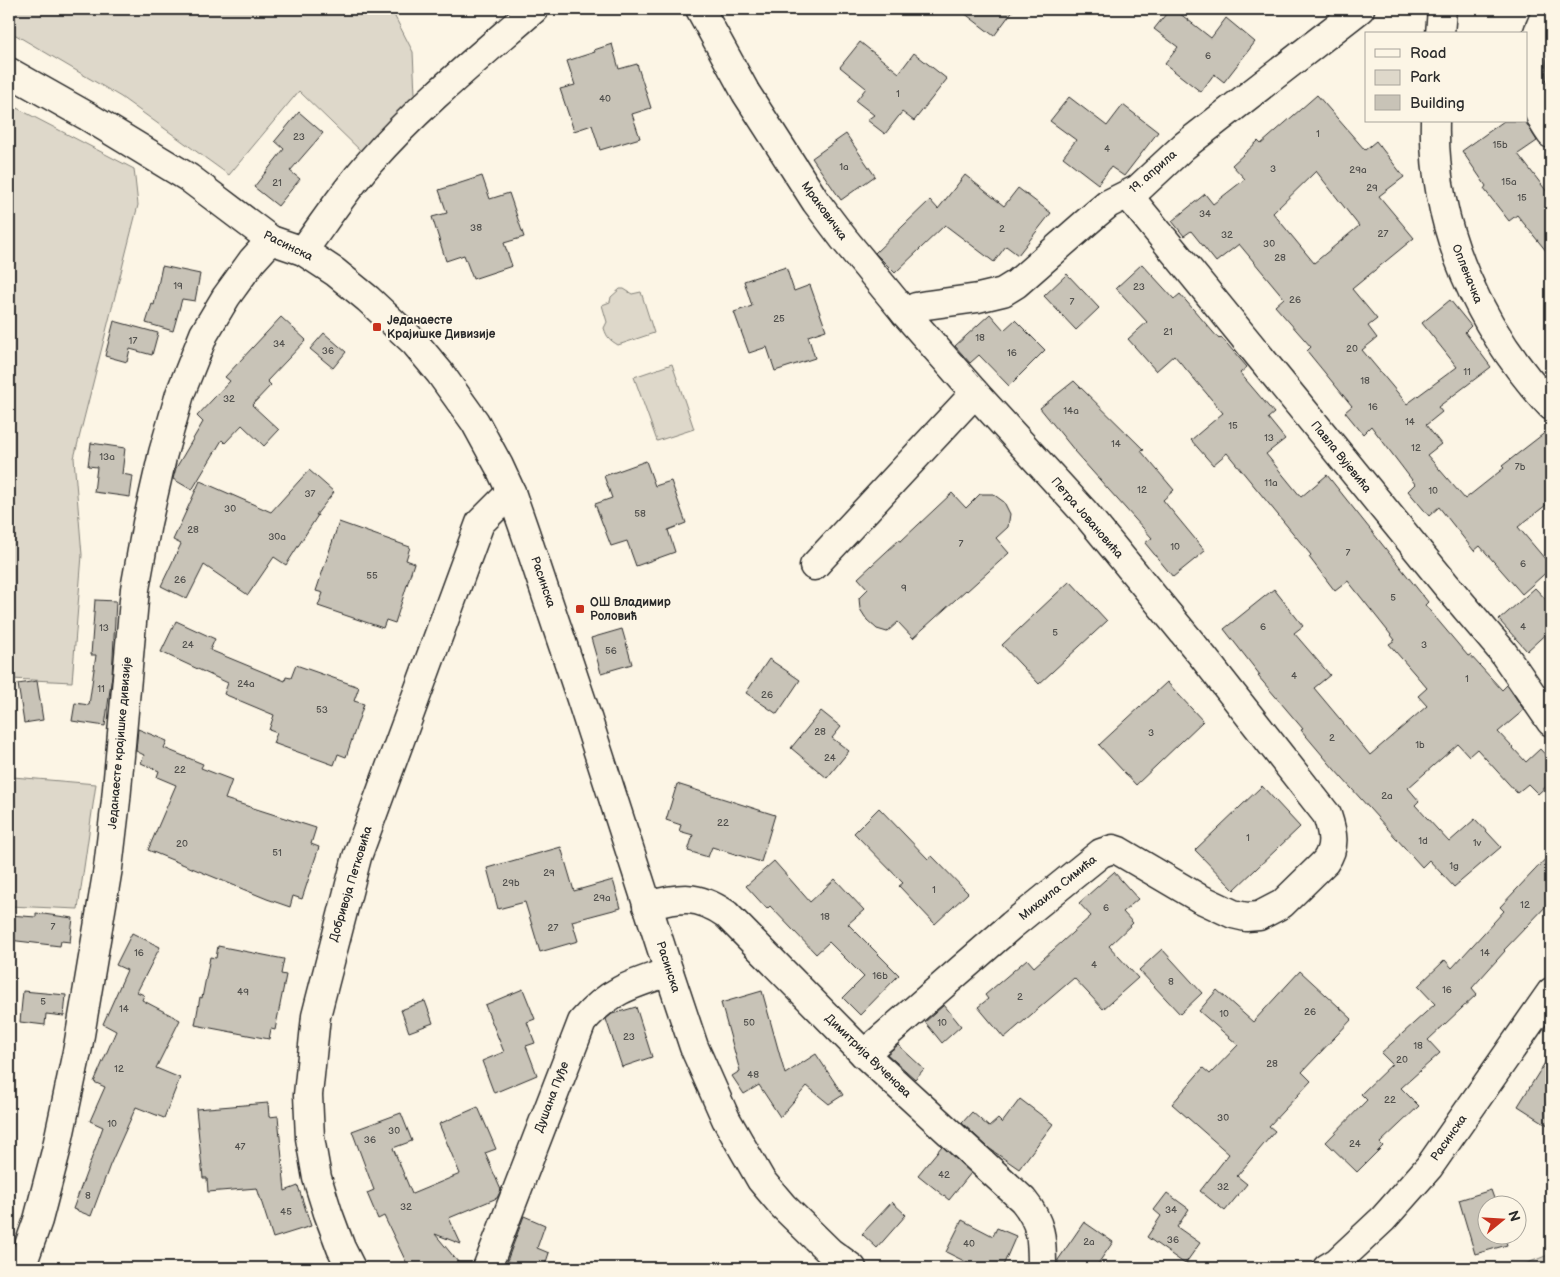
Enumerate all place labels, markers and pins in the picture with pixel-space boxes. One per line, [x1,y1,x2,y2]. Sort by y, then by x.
place label: Једанаесте Крајишке Дивизије [387,313,496,342]
marker: Једанаесте Крајишке Дивизије [371,321,383,333]
place label: ОШ Владимир Роловић [590,595,671,624]
marker: ОШ Владимир Роловић [574,603,586,615]

